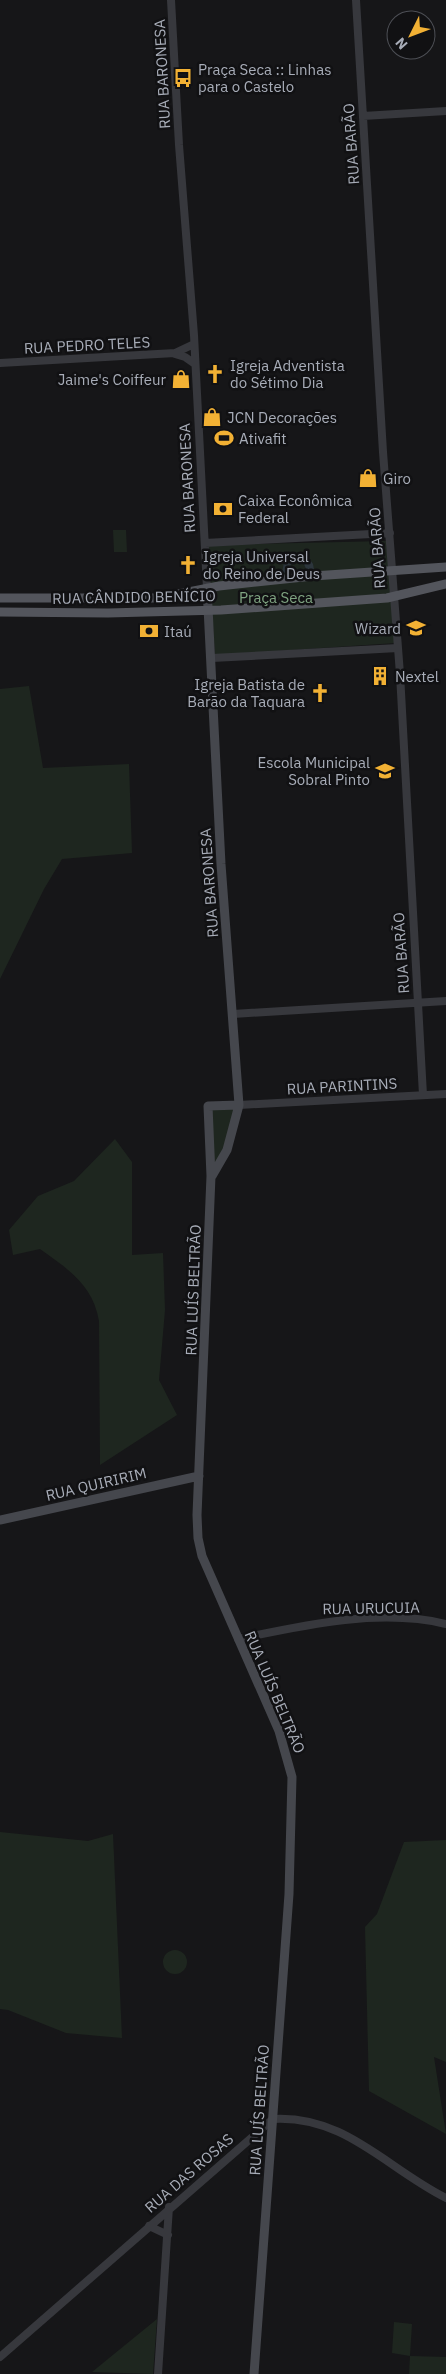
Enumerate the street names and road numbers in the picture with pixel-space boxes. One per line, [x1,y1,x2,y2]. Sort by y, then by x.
street label: RUA BARONESA [150,18,174,129]
street label: RUA BARÃO [339,103,363,185]
street label: RUA PEDRO TELES [23,332,151,358]
street label: RUA BARONESA [175,422,199,533]
street label: RUA BARÃO [365,507,389,589]
street label: RUA CÂNDIDO BENÍCIO [52,586,216,608]
street label: RUA BARONESA [196,827,222,938]
street label: RUA BARÃO [389,912,413,994]
street label: RUA PARINTINS [286,1074,398,1098]
street label: RUA LUÍS BELTRÃO [181,1224,205,1356]
street label: RUA QUIRIRIM [44,1463,148,1505]
street label: RUA URUCUIA [322,1598,420,1618]
street label: RUA LUÍS BELTRÃO [241,1628,309,1756]
street label: RUA LUÍS BELTRÃO [245,2044,273,2176]
street label: RUA DAS ROSAS [141,2129,237,2217]

